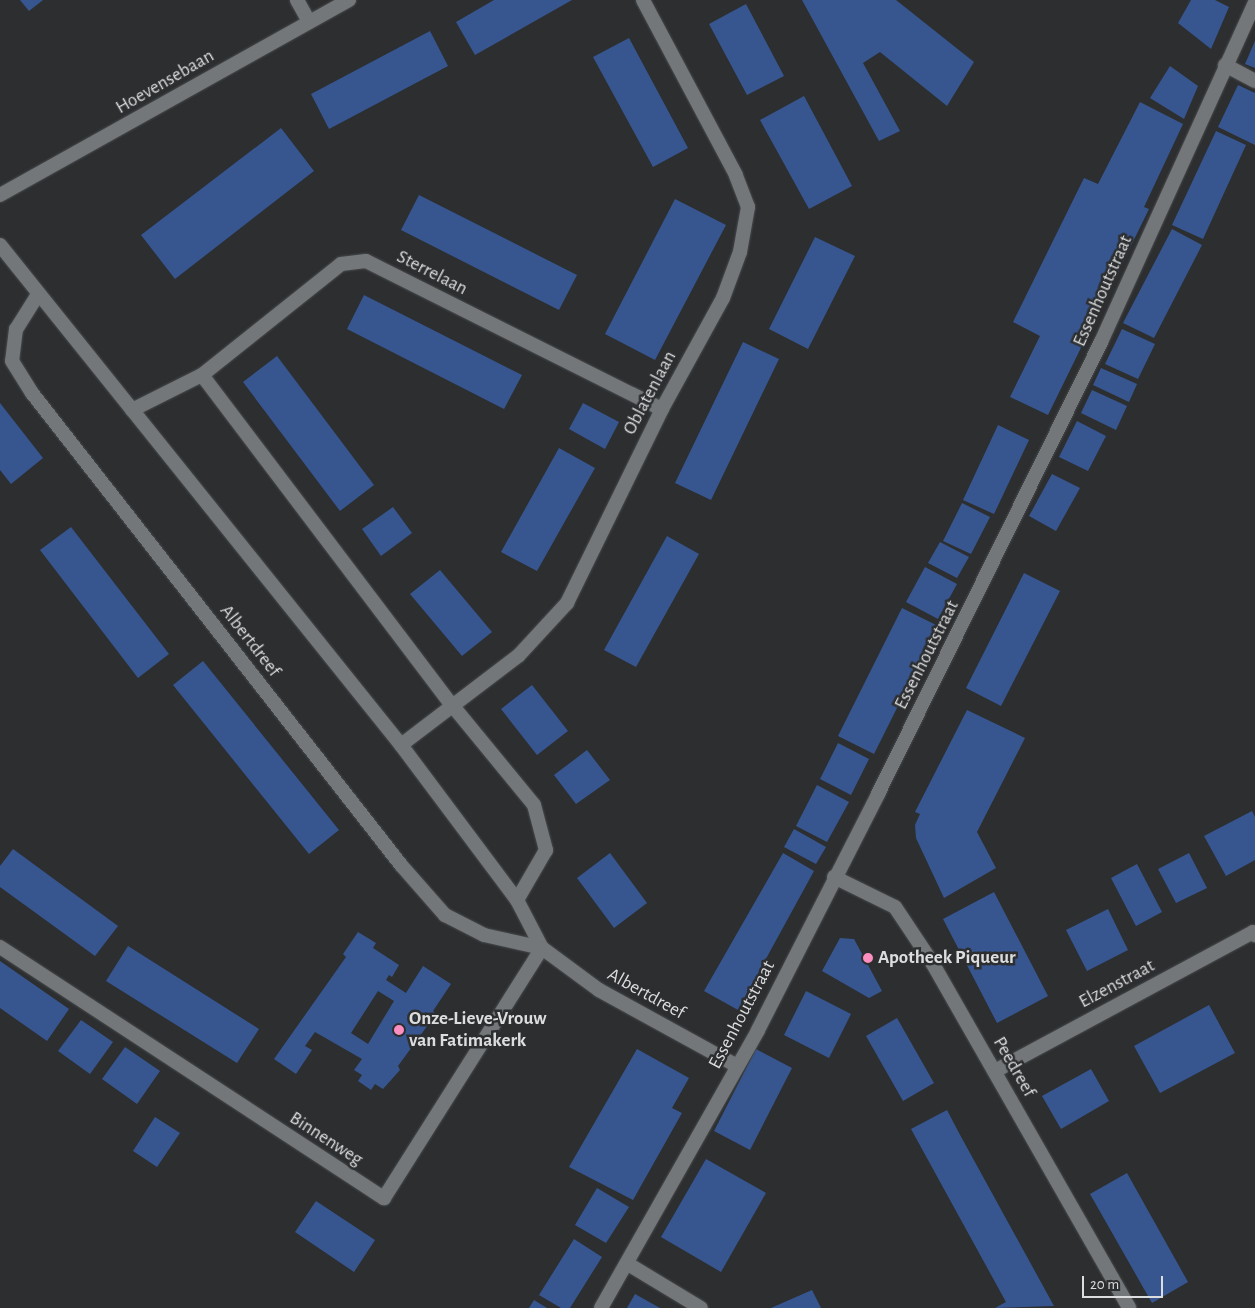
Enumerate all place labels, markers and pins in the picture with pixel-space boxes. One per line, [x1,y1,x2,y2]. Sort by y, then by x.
place label: Apotheek Piqueur [878,947,1016,969]
marker: Apotheek Piqueur [862,952,874,964]
place label: Onze-Lieve-Vrouw van Fatimakerk [409,1008,546,1052]
marker: Onze-Lieve-Vrouw van Fatimakerk [393,1024,405,1036]

